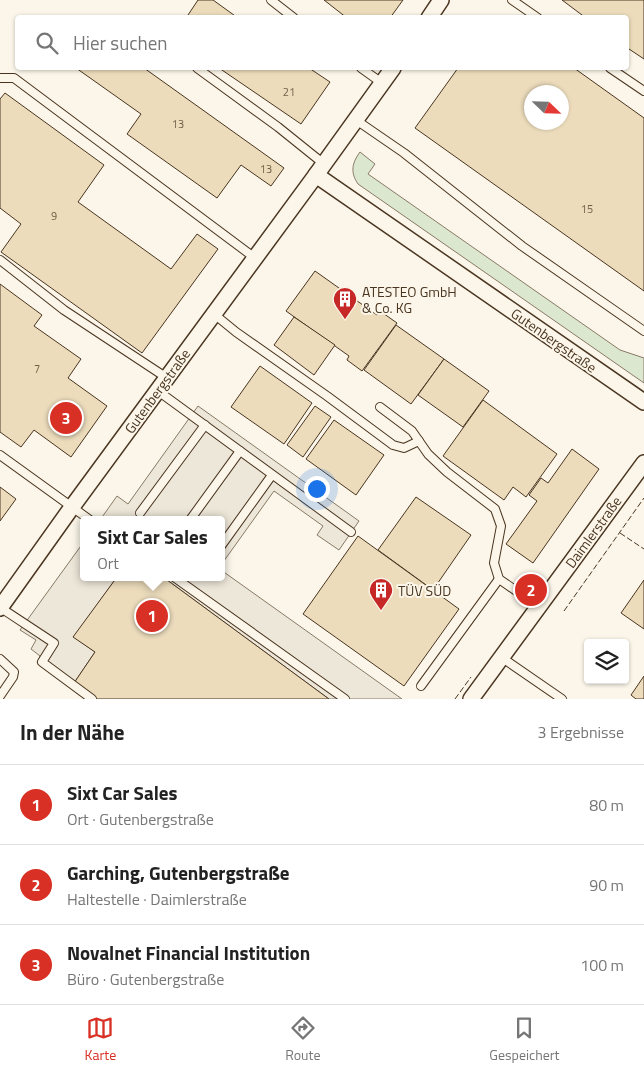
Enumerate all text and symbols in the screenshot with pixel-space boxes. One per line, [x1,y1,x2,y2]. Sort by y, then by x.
search box [15,15,629,70]
text: Hier suchen [73,28,168,57]
icon: search [33,29,61,57]
house number: 21 [283,84,295,100]
north arrow [524,85,569,130]
house number: 13 [172,116,184,132]
house number: 13 [260,161,272,177]
house number: 15 [581,201,593,217]
house number: 9 [51,208,57,224]
place label: ATESTEO GmbH & Co. KG [362,281,457,318]
building icon: ATESTEO GmbH & Co. KG [332,286,358,320]
street label: Gutenbergstraße [507,303,601,377]
street label: Gutenbergstraße [119,344,195,438]
house number: 7 [34,361,40,377]
pin: 3 [50,399,82,437]
your location [304,476,330,502]
street label: Daimlerstraße [560,492,626,572]
popup [80,516,225,581]
text: Sixt Car Sales [97,522,208,551]
text: Ort [97,551,119,575]
pin: 2 [515,571,547,609]
building icon: TÜV SÜD [368,577,394,611]
place label: TÜV SÜD [398,580,451,601]
pin: 1 [136,597,168,635]
map controls [584,639,629,684]
button: layers [584,639,629,684]
text: In der Nähe [20,716,125,748]
text: 3 Ergebnisse [537,720,624,744]
text: Sixt Car Sales [67,778,177,807]
text: 1 [32,793,40,817]
text: 80 m [589,793,624,817]
text: Ort · Gutenbergstraße [67,807,214,831]
text: Garching, Gutenbergstraße [67,858,290,887]
text: 2 [32,873,40,897]
text: 90 m [589,873,624,897]
text: Haltestelle · Daimlerstraße [67,887,247,911]
text: Novalnet Financial Institution [67,938,310,967]
text: 3 [32,953,40,977]
text: 100 m [580,953,624,977]
text: Büro · Gutenbergstraße [67,967,224,991]
tab: Karte [84,1014,116,1065]
tab: Route [285,1014,320,1065]
tab: Gespeichert [489,1014,560,1065]

